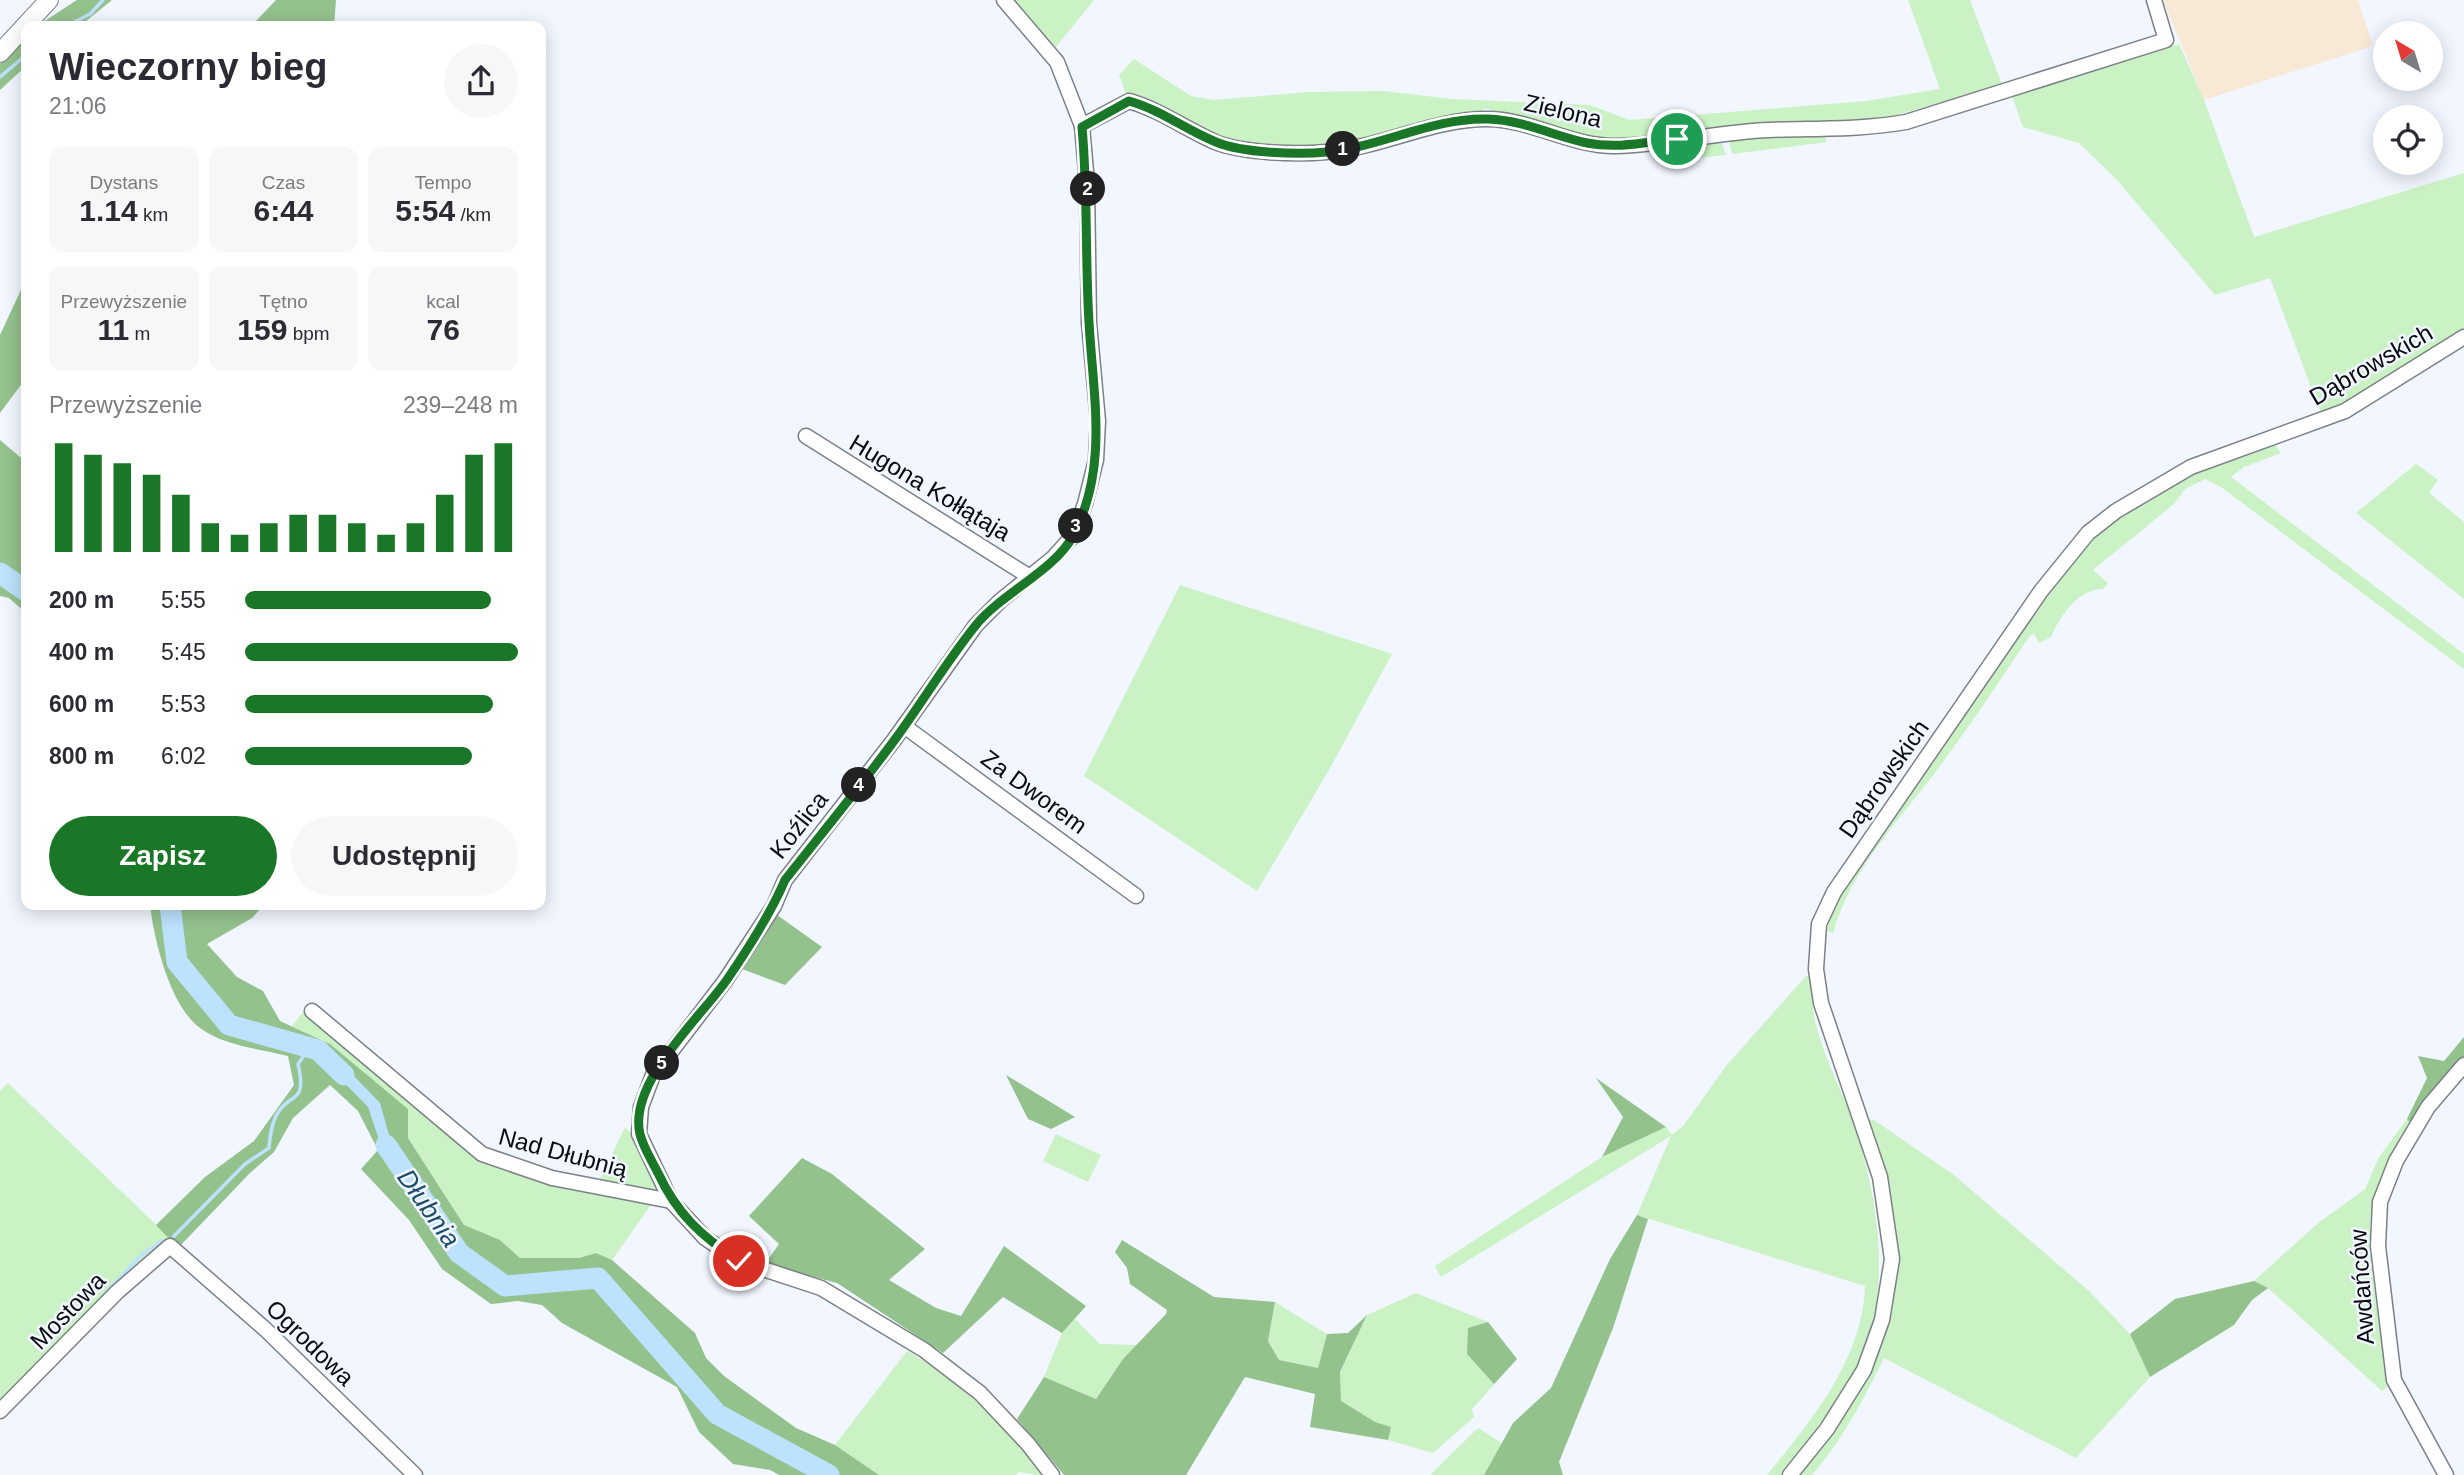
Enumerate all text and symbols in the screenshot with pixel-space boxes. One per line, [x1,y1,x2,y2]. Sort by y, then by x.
north arrow [2373,21,2443,91]
map controls [2373,21,2443,175]
button: share [444,44,518,118]
text: Wieczorny bieg [49,46,327,88]
street label: Zielona [1522,89,1605,133]
text: 21:06 [49,93,107,119]
button: locate [2373,105,2443,175]
pin [1647,109,1707,169]
icon: arrive [1658,120,1696,158]
pin: 1 [1326,132,1360,166]
text: 1 [1337,138,1348,159]
text: Dystans [90,172,158,193]
text: Czas [262,172,305,193]
text: Tempo [415,172,472,193]
pin: 2 [1070,172,1106,206]
text: 2 [1082,178,1093,199]
text: 1.14 [79,194,138,227]
text: 6:44 [253,194,314,227]
text: 5:54 [395,194,455,227]
text: km [138,204,168,225]
text: /km [455,204,491,225]
text: Przewyższenie [60,291,187,312]
text: Tętno [259,291,308,312]
text: kcal [426,291,460,312]
text: 11 [97,313,129,346]
text: 159 [237,313,287,346]
text: 76 [426,313,460,346]
street label: Dąbrowskich [2305,319,2437,411]
text: m [129,323,150,344]
text: bpm [287,323,330,344]
text: Przewyższenie [49,392,202,418]
text: 239–248 m [403,392,518,418]
street label: Hugona Kołłątaja [845,429,1016,547]
pin: 3 [1058,508,1094,544]
text: 3 [1070,515,1081,536]
text: 200 m [49,587,114,613]
text: 5:55 [161,587,206,613]
text: 400 m [49,639,114,665]
text: 5:45 [161,639,206,665]
text: 600 m [49,691,114,717]
text: 5:53 [161,691,206,717]
street label: Dąbrowskich [1833,715,1934,843]
text: 800 m [49,743,114,769]
text: 6:02 [161,743,206,769]
street label: Za Dworem [976,744,1092,839]
pin: 4 [842,768,876,802]
text: 4 [853,774,864,795]
street label: Koźlica [764,785,833,863]
button: Zapisz [49,816,277,896]
button: Udostępnij [291,816,518,896]
pin: 5 [644,1046,680,1080]
text: 5 [656,1052,667,1073]
street label: Nad Dłubnią [496,1122,631,1183]
water label: Dłubnia [391,1163,467,1253]
street label: Awdańców [2344,1228,2379,1346]
pin [709,1231,769,1291]
icon: check [720,1242,758,1280]
street label: Mostowa [25,1266,111,1355]
street label: Ogrodowa [261,1294,360,1391]

